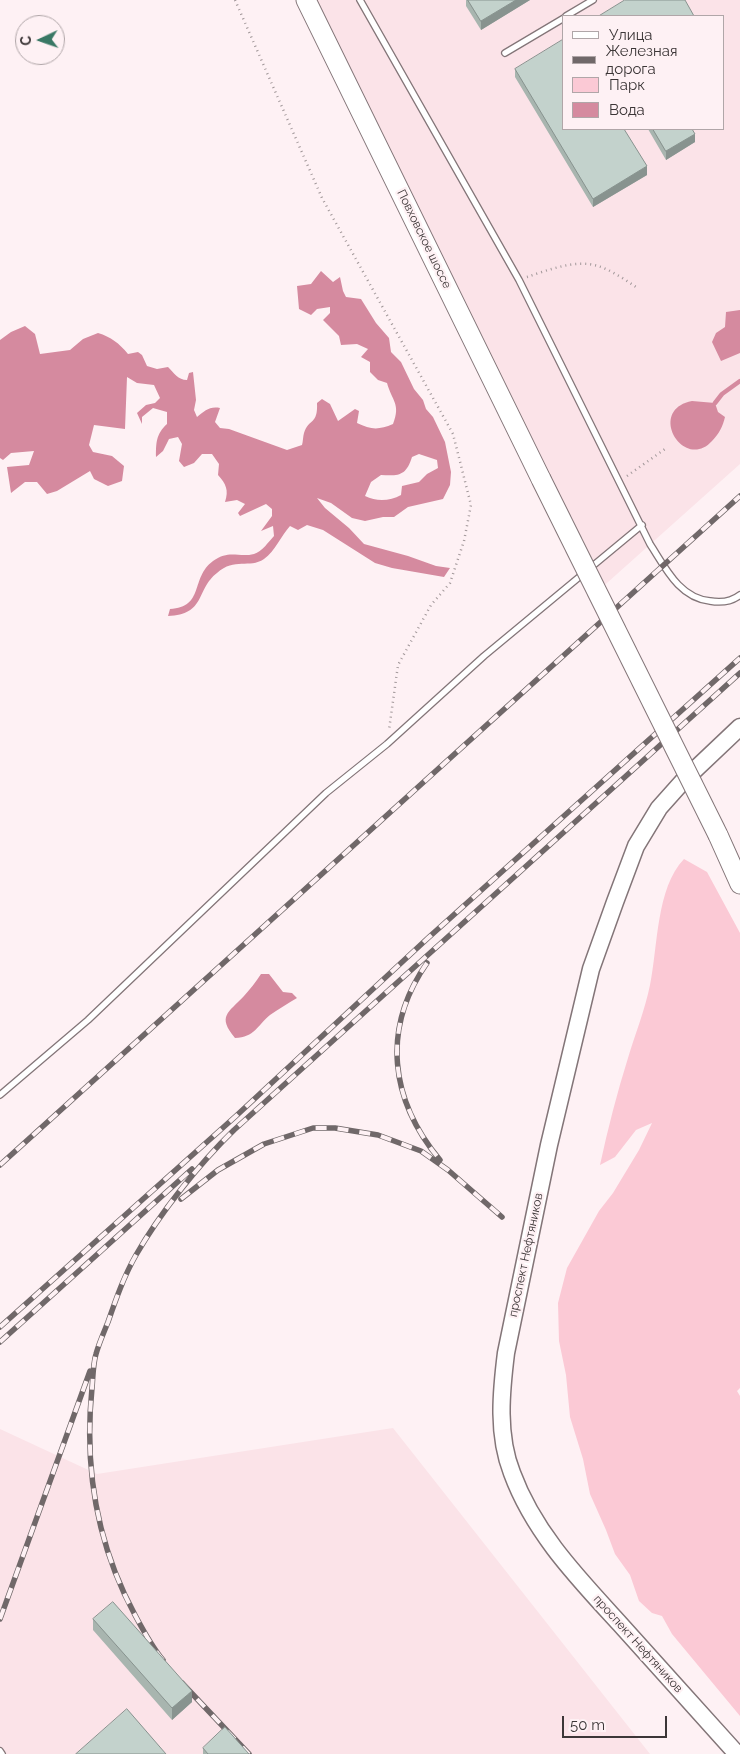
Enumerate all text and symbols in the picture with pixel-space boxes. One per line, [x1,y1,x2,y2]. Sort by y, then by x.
north arrow [15,15,65,65]
legend [562,15,725,130]
text: Улица [609,26,653,44]
text: С [18,36,34,46]
text: Железная дорога [606,42,678,78]
text: Парк [609,76,645,94]
text: Вода [609,101,645,119]
street label: Повховское шоссе [394,187,454,291]
street label: проспект Нефтяников [506,1192,546,1318]
street label: проспект Нефтяников [590,1592,686,1696]
scale bar [565,1706,670,1738]
text: 50 m [570,1716,605,1734]

